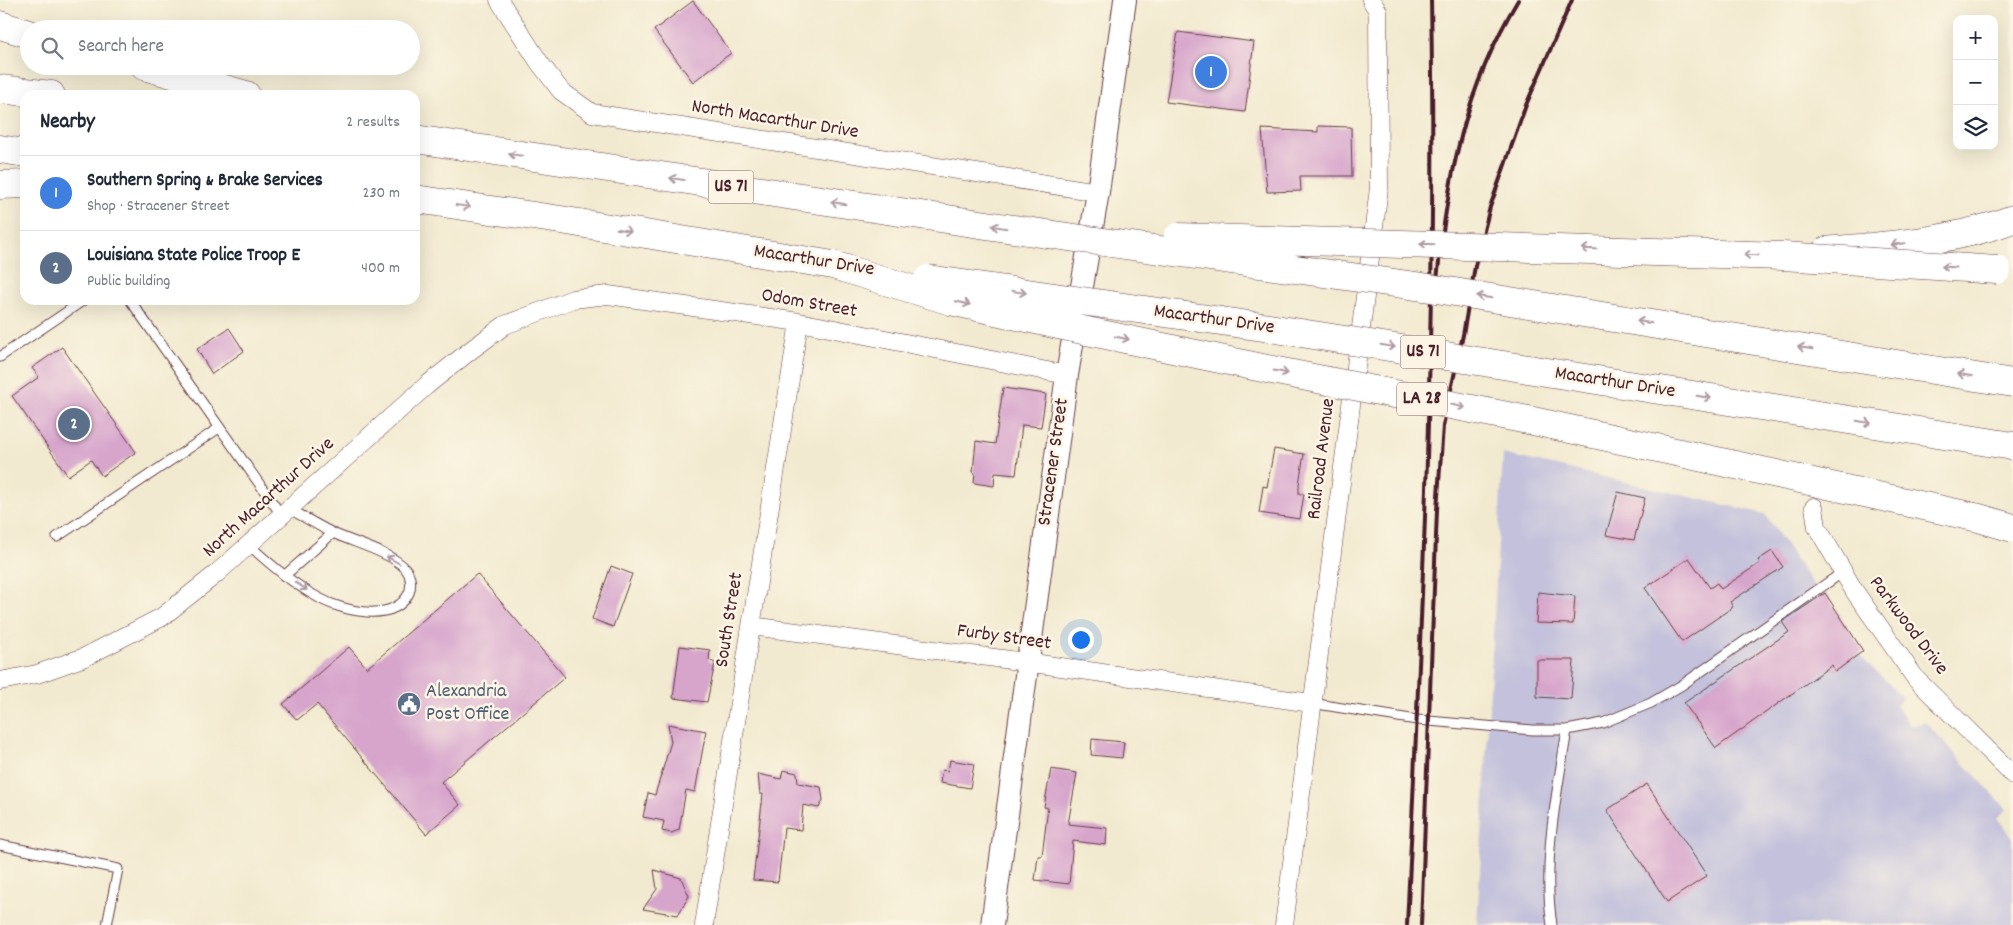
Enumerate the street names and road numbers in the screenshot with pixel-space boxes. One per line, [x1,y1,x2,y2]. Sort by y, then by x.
street label: North Macarthur Drive [689,93,861,147]
road number: US 71 [708,170,754,203]
street label: Macarthur Drive [752,238,876,284]
street label: Odom Street [759,282,859,326]
street label: Macarthur Drive [1152,298,1276,342]
road number: US 71 [1400,336,1446,368]
street label: Macarthur Drive [1553,360,1677,406]
road number: LA 28 [1397,382,1447,416]
street label: Stracener Street [1031,396,1077,528]
street label: Railroad Avenue [1301,397,1343,521]
street label: North Macarthur Drive [197,431,341,565]
street label: South Street [709,570,751,670]
street label: Parkwood Drive [1862,571,1955,681]
street label: Furby Street [955,618,1053,658]

